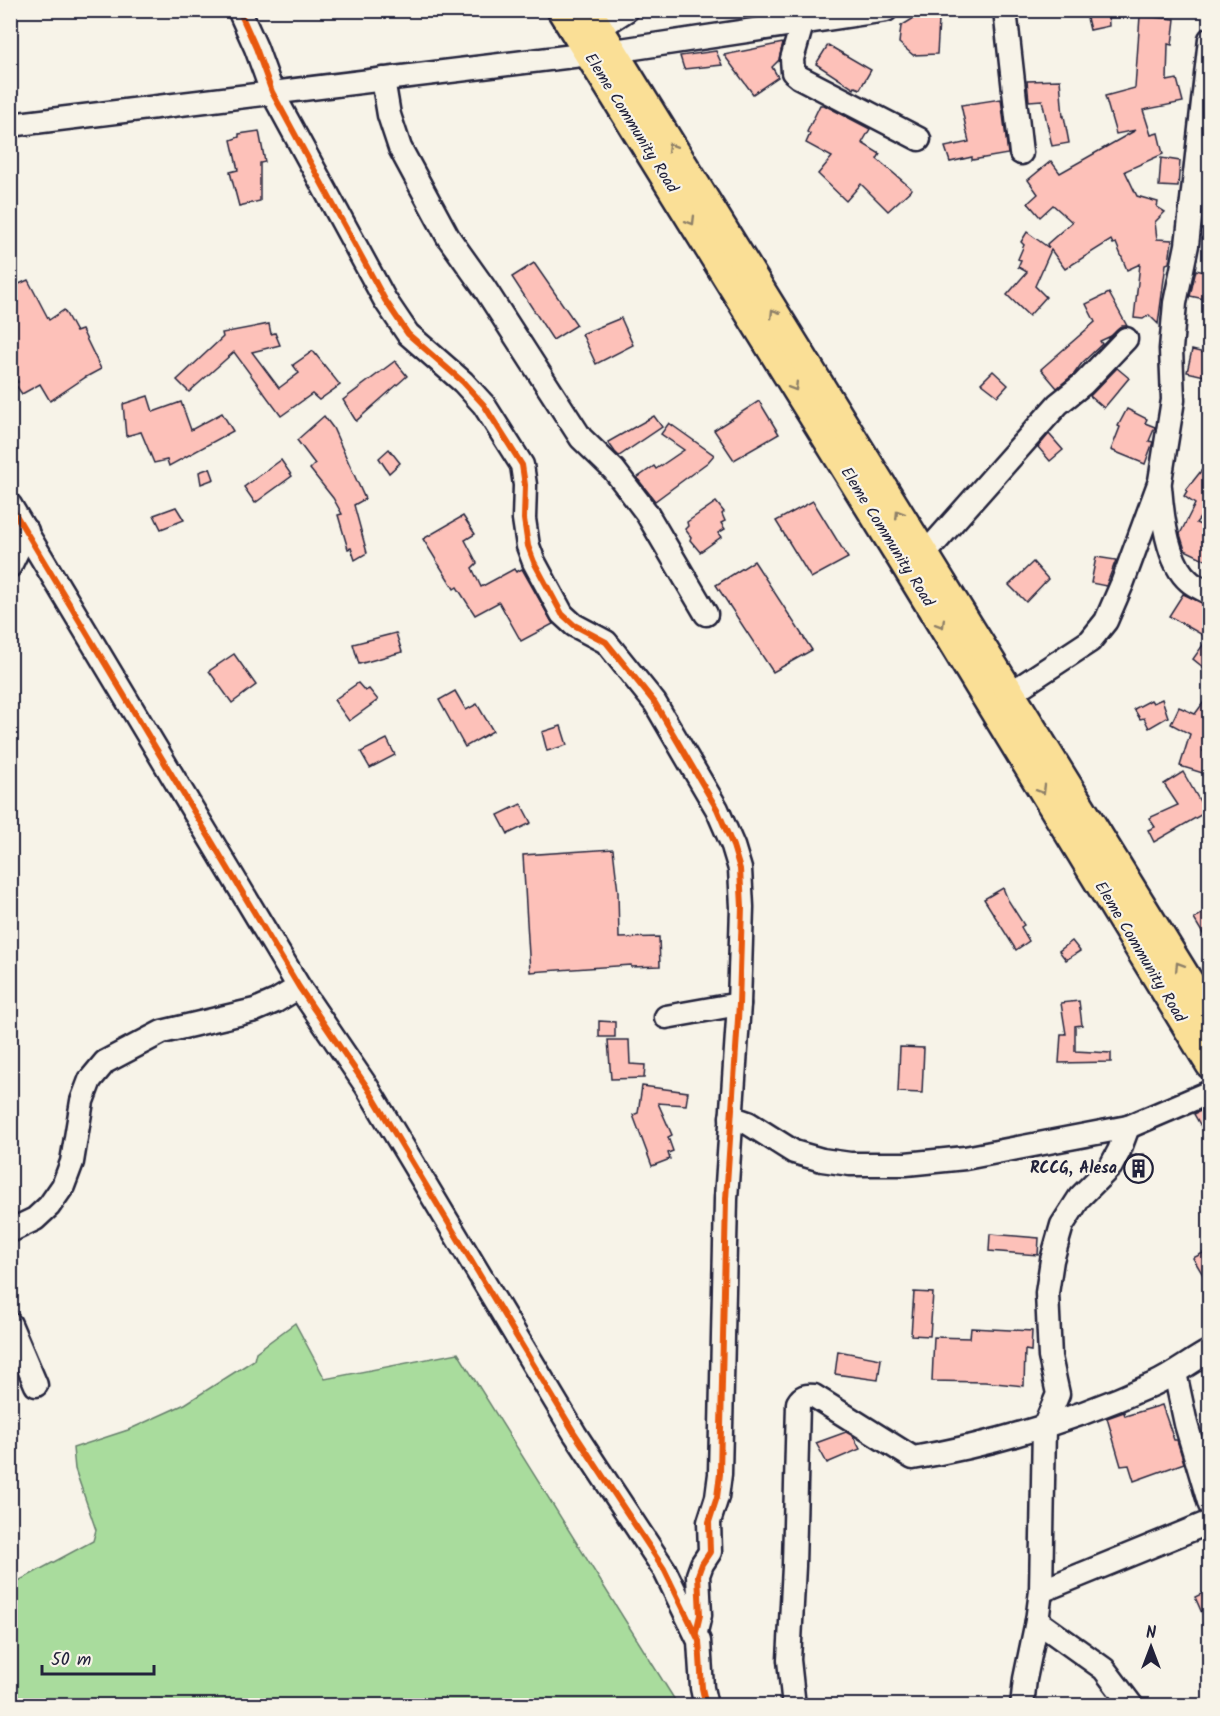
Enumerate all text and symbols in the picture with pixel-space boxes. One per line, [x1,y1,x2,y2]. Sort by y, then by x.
street label: Eleme Community Road [578,48,685,199]
one-way arrow [667,143,679,153]
one-way arrow [684,215,696,225]
one-way arrow [769,309,781,319]
one-way arrow [786,380,797,391]
street label: Eleme Community Road [834,462,941,613]
one-way arrow [894,510,906,520]
one-way arrow [933,618,945,628]
one-way arrow [1034,784,1046,794]
street label: Eleme Community Road [1088,876,1193,1028]
one-way arrow [1175,961,1186,972]
building icon: RCCG, Alesa [1122,1152,1154,1184]
place label: RCCG, Alesa [1030,1156,1117,1181]
north arrow [1121,1617,1181,1677]
text: N [1146,1621,1156,1646]
scale bar [42,1638,154,1676]
text: 50 m [51,1646,91,1675]

